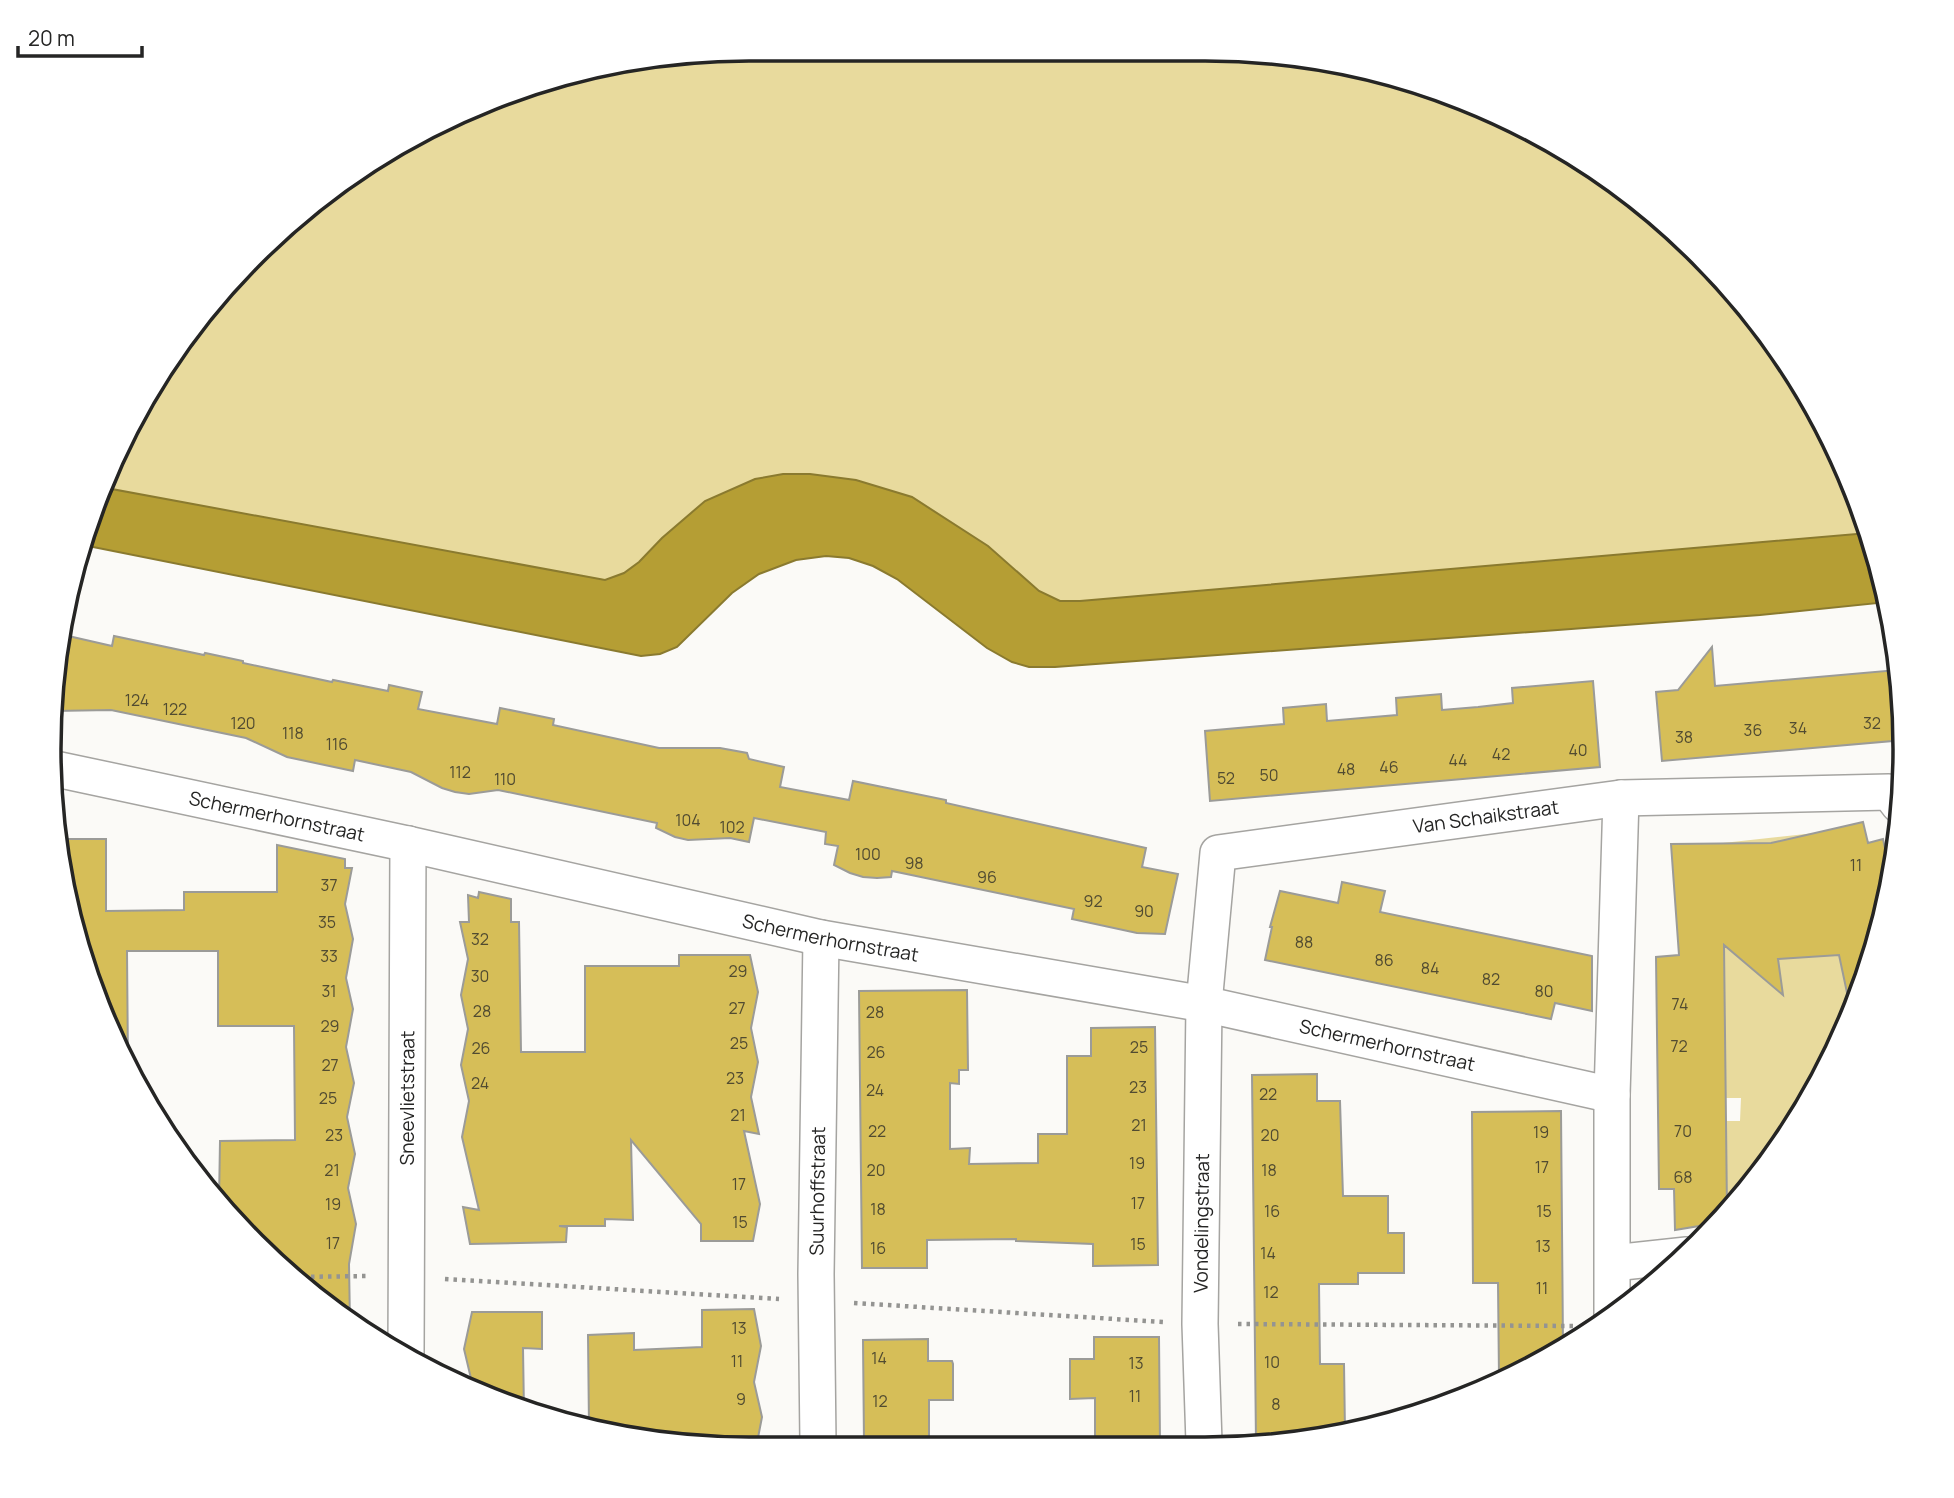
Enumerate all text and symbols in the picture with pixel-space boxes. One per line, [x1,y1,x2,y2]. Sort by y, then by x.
scale bar [18,14,142,58]
text: 20 m [28,24,75,52]
house number: 124 [125,689,149,711]
house number: 122 [163,698,187,720]
house number: 120 [230,712,256,734]
house number: 32 [1863,712,1881,734]
house number: 34 [1789,717,1807,739]
house number: 36 [1744,719,1762,741]
house number: 118 [282,722,304,744]
house number: 38 [1675,726,1693,748]
house number: 116 [326,733,348,755]
house number: 40 [1568,739,1588,761]
house number: 42 [1492,743,1510,765]
house number: 44 [1448,749,1468,771]
house number: 46 [1379,756,1399,778]
house number: 48 [1337,758,1355,780]
house number: 112 [449,761,471,783]
house number: 50 [1260,764,1279,786]
house number: 52 [1217,767,1235,789]
house number: 110 [494,768,516,790]
street label: Schermerhornstraat [187,785,367,847]
street label: Van Schaikstraat [1411,794,1560,839]
house number: 104 [675,809,701,831]
house number: 102 [719,816,745,838]
house number: 100 [855,843,881,865]
house number: 98 [904,852,924,874]
house number: 11 [1850,854,1862,876]
house number: 96 [977,866,997,888]
house number: 37 [321,874,337,896]
house number: 92 [1083,890,1103,912]
house number: 90 [1134,900,1154,922]
street label: Schermerhornstraat [740,908,921,968]
house number: 35 [318,911,336,933]
house number: 32 [471,928,489,950]
house number: 88 [1295,931,1313,953]
house number: 33 [320,945,338,967]
house number: 86 [1374,949,1394,971]
house number: 84 [1421,957,1439,979]
house number: 29 [728,960,748,982]
house number: 30 [471,965,489,987]
house number: 82 [1482,968,1500,990]
house number: 31 [321,980,337,1002]
house number: 80 [1534,980,1554,1002]
house number: 74 [1672,993,1688,1015]
house number: 27 [728,997,746,1019]
house number: 28 [473,1000,491,1022]
house number: 28 [866,1001,884,1023]
street label: Schermerhornstraat [1297,1013,1478,1077]
house number: 29 [320,1015,340,1037]
street label: Sneevlietstraat [394,1030,420,1166]
house number: 25 [730,1032,748,1054]
house number: 72 [1670,1035,1688,1057]
house number: 25 [1130,1036,1148,1058]
house number: 26 [471,1037,491,1059]
house number: 26 [866,1041,886,1063]
house number: 27 [321,1054,339,1076]
house number: 23 [726,1067,744,1089]
house number: 24 [471,1072,489,1094]
house number: 23 [1129,1076,1147,1098]
house number: 24 [866,1079,884,1101]
house number: 22 [1259,1083,1277,1105]
house number: 25 [319,1087,337,1109]
house number: 21 [730,1104,746,1126]
house number: 21 [1131,1114,1147,1136]
house number: 22 [868,1120,886,1142]
house number: 70 [1674,1120,1692,1142]
house number: 19 [1533,1121,1549,1143]
house number: 23 [325,1124,343,1146]
house number: 20 [1261,1124,1279,1146]
street label: Suurhoffstraat [803,1126,831,1256]
house number: 19 [1129,1152,1145,1174]
street label: Vondelingstraat [1187,1153,1215,1293]
house number: 17 [1535,1156,1549,1178]
house number: 21 [324,1159,340,1181]
house number: 20 [867,1159,885,1181]
house number: 18 [1261,1159,1277,1181]
house number: 68 [1673,1166,1693,1188]
house number: 17 [732,1173,746,1195]
house number: 17 [1131,1192,1145,1214]
house number: 19 [325,1193,341,1215]
house number: 18 [870,1198,886,1220]
house number: 16 [1264,1200,1280,1222]
house number: 15 [1536,1200,1552,1222]
house number: 15 [732,1211,748,1233]
house number: 17 [326,1232,340,1254]
house number: 15 [1130,1233,1146,1255]
house number: 13 [1535,1235,1551,1257]
house number: 16 [870,1237,886,1259]
house number: 14 [1260,1242,1276,1264]
house number: 11 [1536,1277,1548,1299]
house number: 12 [1263,1281,1279,1303]
house number: 13 [731,1317,747,1339]
house number: 14 [871,1347,887,1369]
house number: 11 [731,1350,743,1372]
house number: 10 [1264,1351,1280,1373]
house number: 13 [1128,1352,1144,1374]
house number: 11 [1129,1385,1141,1407]
house number: 9 [736,1388,746,1410]
house number: 12 [872,1390,888,1412]
house number: 8 [1271,1393,1281,1415]

